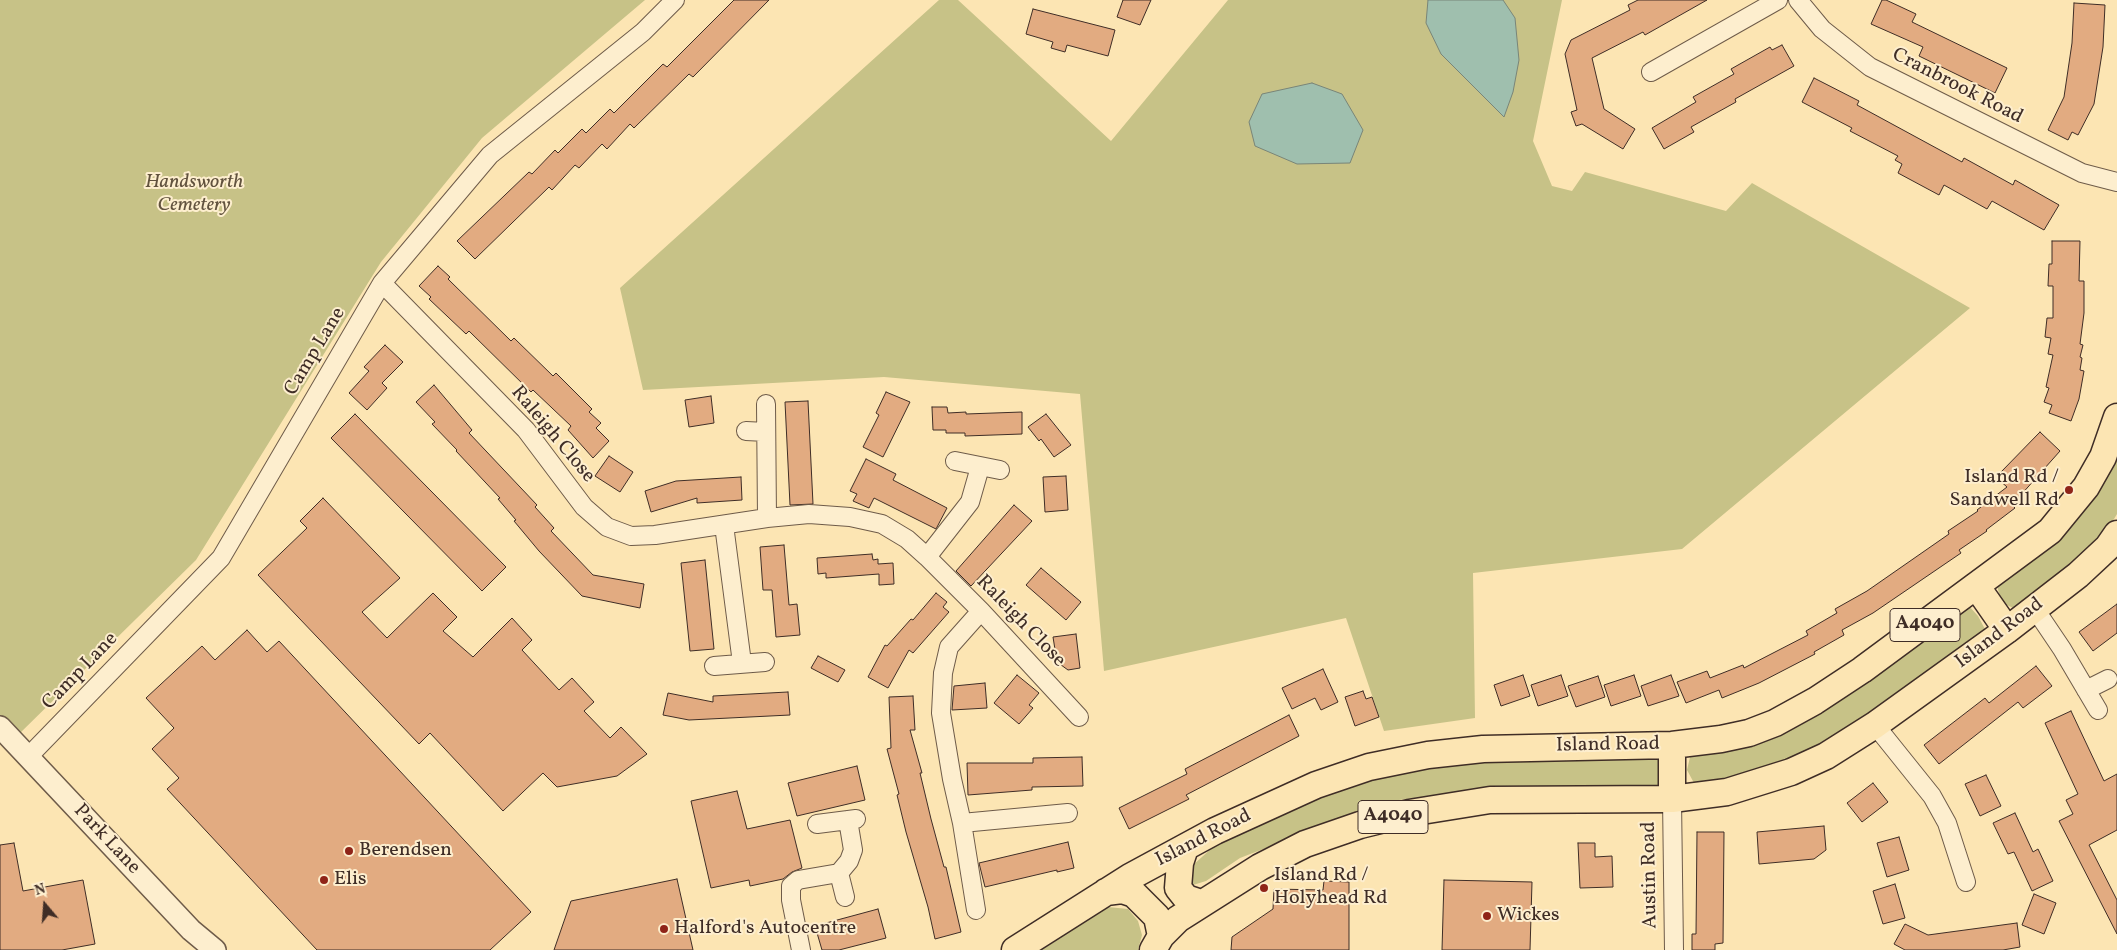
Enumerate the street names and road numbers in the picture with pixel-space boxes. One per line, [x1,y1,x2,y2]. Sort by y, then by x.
street label: Cranbrook Road [1887,44,2027,130]
street label: Camp Lane [280,303,352,401]
street label: Raleigh Close [505,382,599,488]
street label: Raleigh Close [970,571,1070,673]
street label: Island Road [1951,593,2049,675]
road number: A4040 [1890,608,1960,642]
street label: Camp Lane [38,628,124,716]
street label: Island Road [1556,733,1660,759]
street label: Park Lane [67,800,145,880]
road number: A4040 [1358,800,1428,834]
street label: Island Road [1152,805,1256,873]
street label: Austin Road [1638,821,1664,929]

